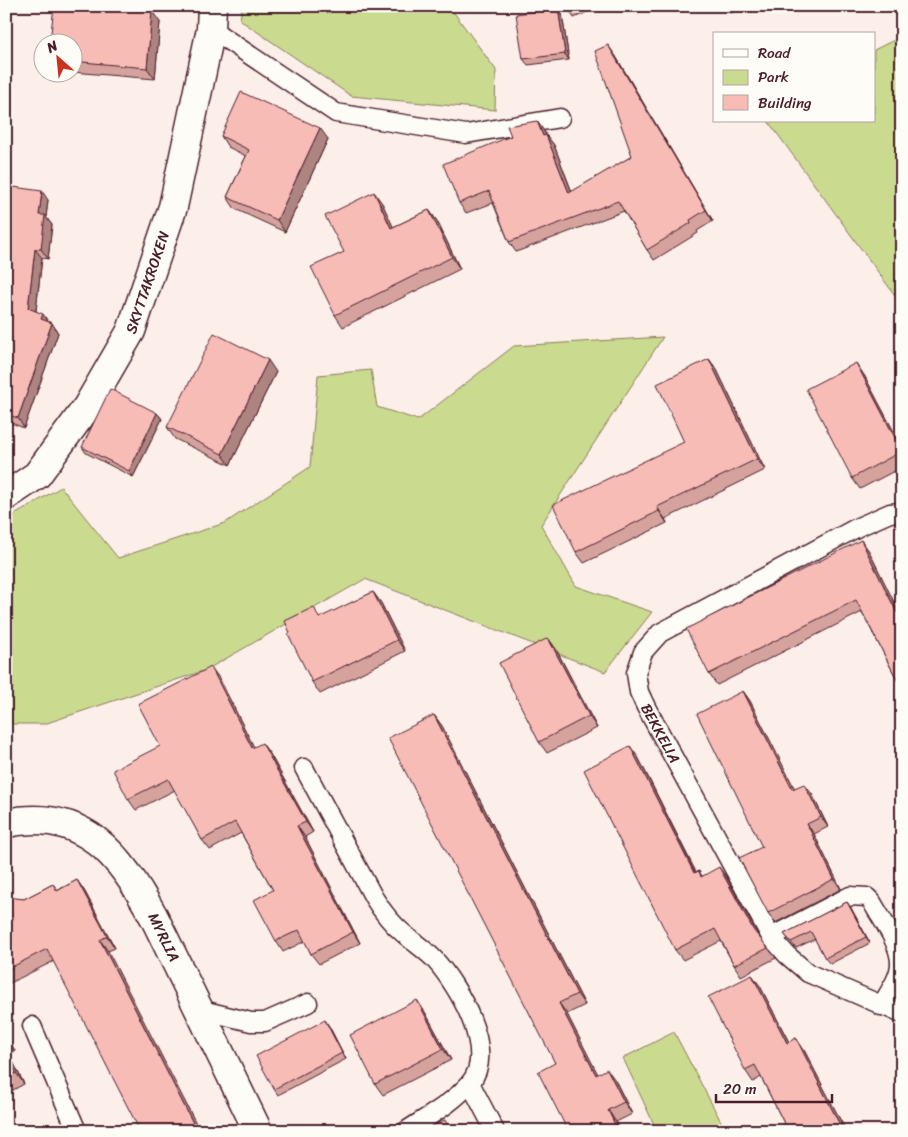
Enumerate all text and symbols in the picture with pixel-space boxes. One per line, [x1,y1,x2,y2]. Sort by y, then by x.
north arrow [32,32,82,82]
legend [713,32,876,122]
text: N [41,33,63,61]
text: Road [758,40,791,66]
text: Park [758,64,789,90]
text: Building [758,90,812,116]
street label: SKYTTAKROKEN [118,227,177,337]
street label: BEKKELIA [633,699,687,768]
street label: MYRLIA [141,908,187,966]
scale bar [716,1072,832,1104]
text: 20 m [723,1076,757,1102]

